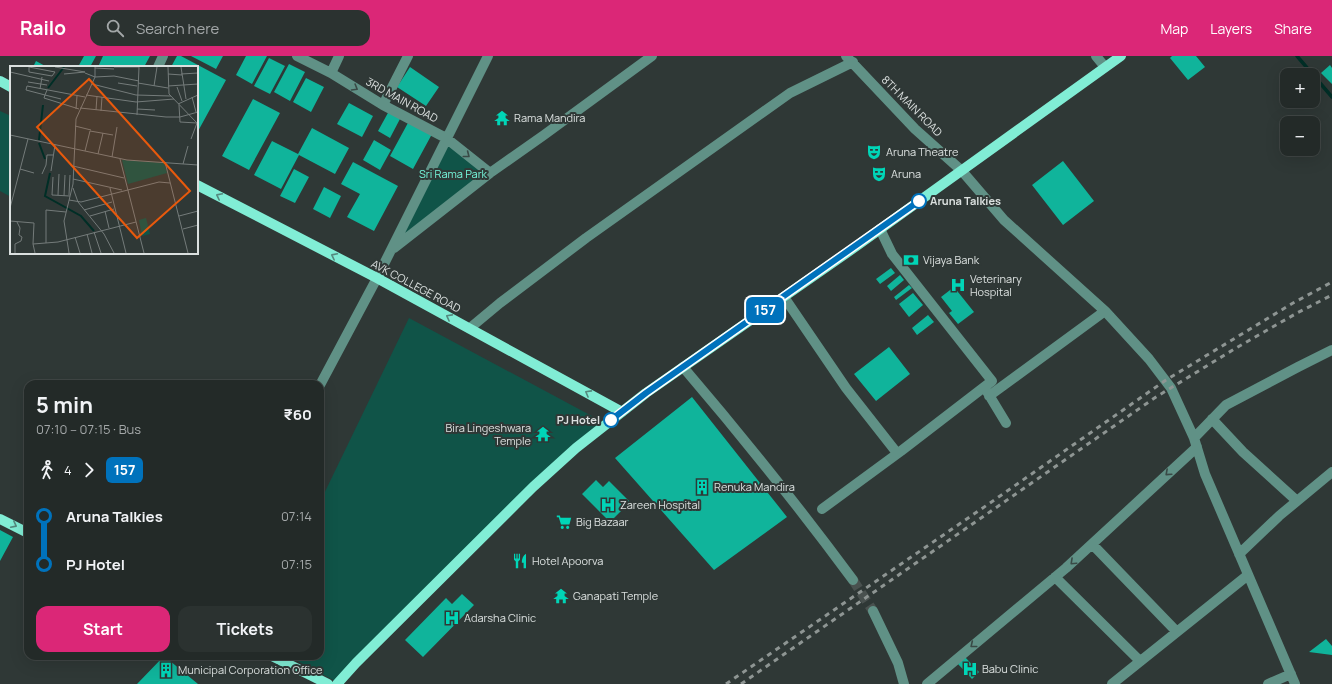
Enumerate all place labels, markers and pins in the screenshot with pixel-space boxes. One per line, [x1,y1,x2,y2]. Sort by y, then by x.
temple icon: Rama Mandira [493,109,511,127]
place label: Rama Mandira [514,110,585,125]
theatre icon: Aruna Theatre [865,143,883,161]
place label: Aruna Theatre [886,144,959,159]
theatre icon: Aruna [870,165,888,183]
place label: Aruna [891,166,921,181]
marker: Aruna Talkies [911,193,927,209]
place label: Aruna Talkies [930,193,1001,208]
bank icon: Vijaya Bank [902,251,920,269]
place label: Vijaya Bank [923,252,980,267]
place label: Veterinary Hospital [970,271,1022,299]
hospital icon: Veterinary Hospital [949,276,967,294]
place label: PJ Hotel [557,412,600,427]
marker: PJ Hotel [603,412,619,428]
place label: Bira Lingeshwara Temple [446,420,532,448]
temple icon: Bira Lingeshwara Temple [534,425,552,443]
building icon: Renuka Mandira [693,478,711,496]
place label: Renuka Mandira [714,479,795,494]
hospital icon: Zareen Hospital [599,496,617,514]
place label: Zareen Hospital [620,497,700,512]
supermarket icon: Big Bazaar [555,513,573,531]
place label: Big Bazaar [576,514,629,529]
restaurant icon: Hotel Apoorva [511,552,529,570]
place label: Hotel Apoorva [532,553,603,568]
temple icon: Ganapati Temple [552,587,570,605]
place label: Ganapati Temple [573,588,659,603]
hospital icon: Adarsha Clinic [443,609,461,627]
place label: Adarsha Clinic [464,610,536,625]
hospital icon: Babu Clinic [961,660,979,678]
building icon: Municipal Corporation Office [157,661,175,679]
place label: Babu Clinic [982,661,1038,676]
place label: Municipal Corporation Office [178,662,323,677]

